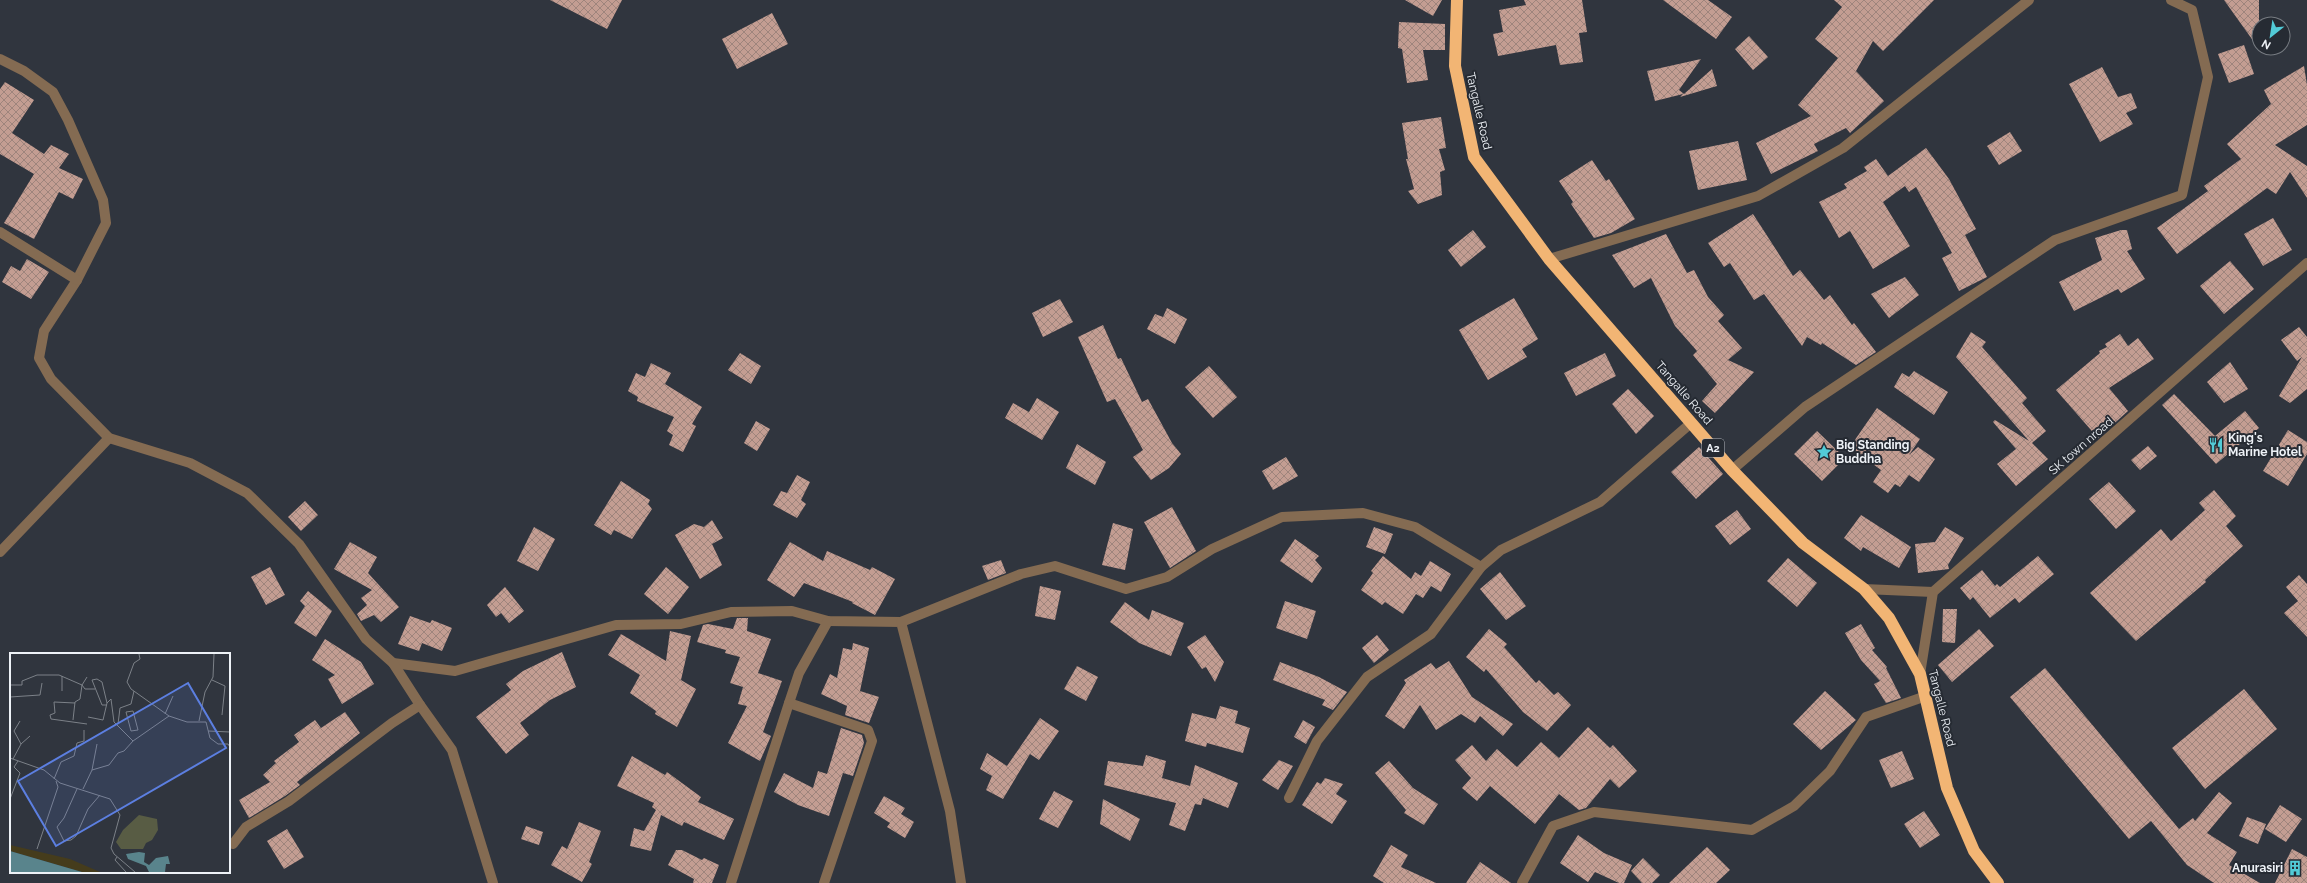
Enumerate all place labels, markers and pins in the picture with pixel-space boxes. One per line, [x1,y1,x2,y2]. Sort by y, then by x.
place label: King's Marine Hotel [2228,431,2302,459]
restaurant icon: King's Marine Hotel [2207,436,2225,454]
place label: Big Standing Buddha [1836,438,1909,466]
place icon: Big Standing Buddha [1815,443,1833,461]
building icon: Anurasiri [2286,859,2304,877]
place label: Anurasiri [2232,861,2283,875]

